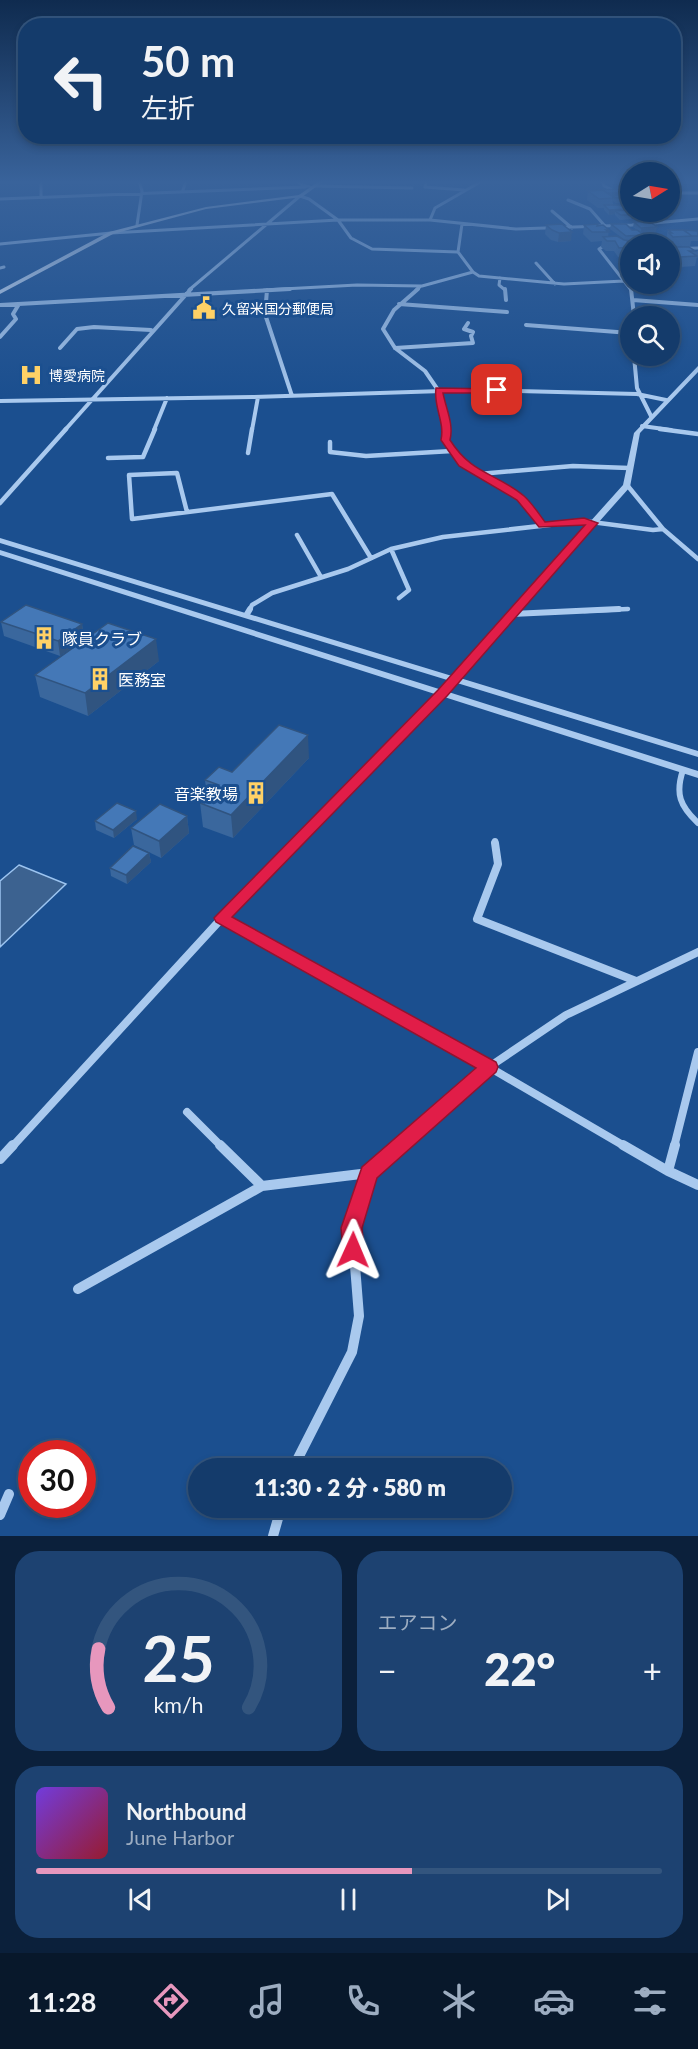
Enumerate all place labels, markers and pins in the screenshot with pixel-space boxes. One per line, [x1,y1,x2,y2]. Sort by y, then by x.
public building icon: 久留米国分郵便局 [191,295,217,321]
place label: 久留米国分郵便局 [222,300,334,317]
hospital icon: 博愛病院 [18,362,44,388]
pin [471,364,522,415]
place label: 博愛病院 [49,367,105,384]
building icon: 隊員クラブ [31,625,57,651]
place label: 隊員クラブ [62,629,142,648]
building icon: 医務室 [87,666,113,692]
place label: 医務室 [118,670,166,689]
building icon: 音楽教場 [243,780,269,806]
place label: 音楽教場 [174,784,238,803]

